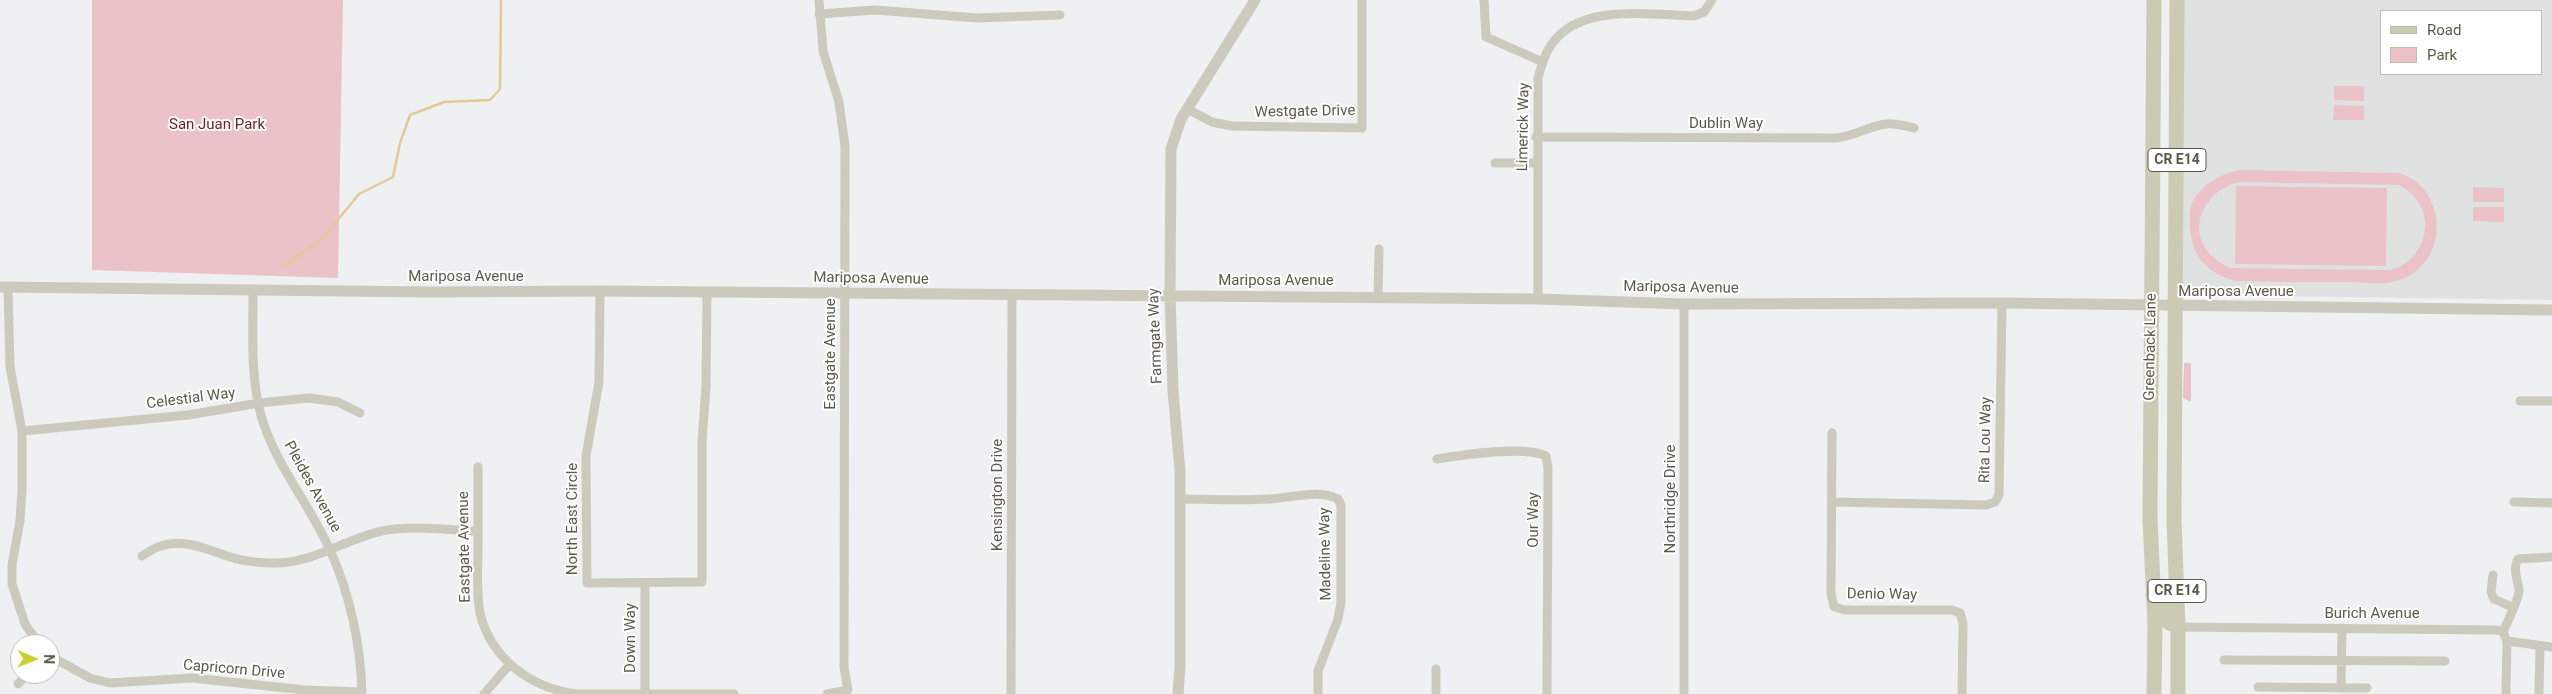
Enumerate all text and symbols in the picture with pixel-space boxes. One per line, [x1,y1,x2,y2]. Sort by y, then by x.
legend [2380,10,2542,75]
text: Road [2427,21,2461,39]
text: Park [2427,46,2457,64]
street label: Limerick Way [1514,82,1534,172]
street label: Westgate Drive [1255,102,1355,122]
street label: Dublin Way [1689,115,1763,133]
park label: San Juan Park [169,116,265,134]
road number: CR E14 [2148,148,2206,172]
street label: Mariposa Avenue [408,268,524,286]
street label: Mariposa Avenue [813,269,929,289]
street label: Mariposa Avenue [1218,272,1334,290]
street label: Mariposa Avenue [1623,278,1739,298]
street label: Mariposa Avenue [2178,283,2294,301]
street label: Farmgate Way [1145,288,1167,384]
street label: Greenback Lane [2141,293,2161,401]
street label: Eastgate Avenue [822,298,840,410]
street label: Celestial Way [146,385,236,413]
street label: Rita Lou Way [1976,397,1996,483]
street label: Pleides Avenue [279,438,345,536]
street label: Kensington Drive [989,439,1007,551]
street label: Northridge Drive [1662,445,1680,553]
street label: North East Circle [564,463,582,575]
street label: Eastgate Avenue [455,491,475,603]
street label: Our Way [1525,492,1543,548]
street label: Madeline Way [1316,507,1336,601]
road number: CR E14 [2148,580,2206,602]
street label: Denio Way [1847,585,1917,605]
street label: Down Way [622,603,640,673]
street label: Burich Avenue [2324,605,2420,623]
north arrow [10,634,60,684]
text: N [41,654,57,664]
street label: Capricorn Drive [182,657,286,683]

